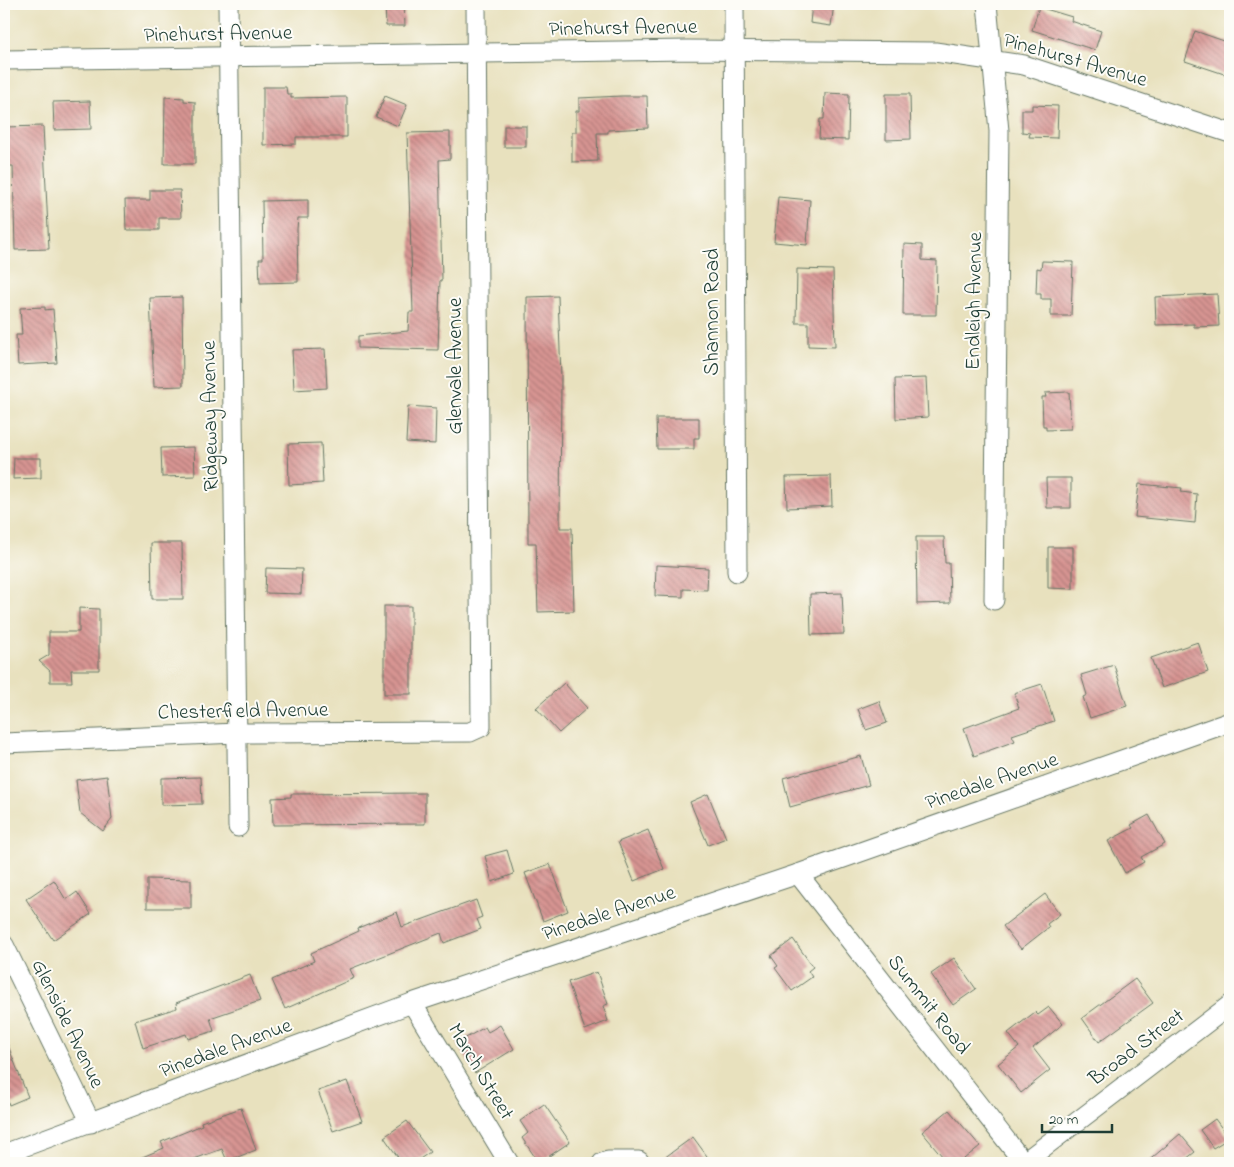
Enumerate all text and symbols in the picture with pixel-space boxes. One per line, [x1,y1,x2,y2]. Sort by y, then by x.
street label: Pinehurst Avenue [548,13,698,45]
street label: Pinehurst Avenue [143,19,293,51]
street label: Pinehurst Avenue [999,26,1151,96]
street label: Endleigh Avenue [959,231,993,370]
street label: Shannon Road [698,248,728,376]
street label: Glenvale Avenue [441,297,471,434]
street label: Ridgeway Avenue [195,340,229,492]
street label: Chesterfield Avenue [157,696,329,728]
street label: Pinedale Avenue [922,745,1063,819]
street label: Pinedale Avenue [538,878,680,950]
street label: Summit Road [879,949,977,1062]
street label: Glenside Avenue [23,954,111,1094]
street label: Broad Street [1082,1002,1191,1095]
street label: Pinedale Avenue [156,1011,297,1087]
street label: March Street [439,1018,521,1126]
scale bar [1042,1102,1112,1134]
text: 20 m [1049,1109,1079,1131]

